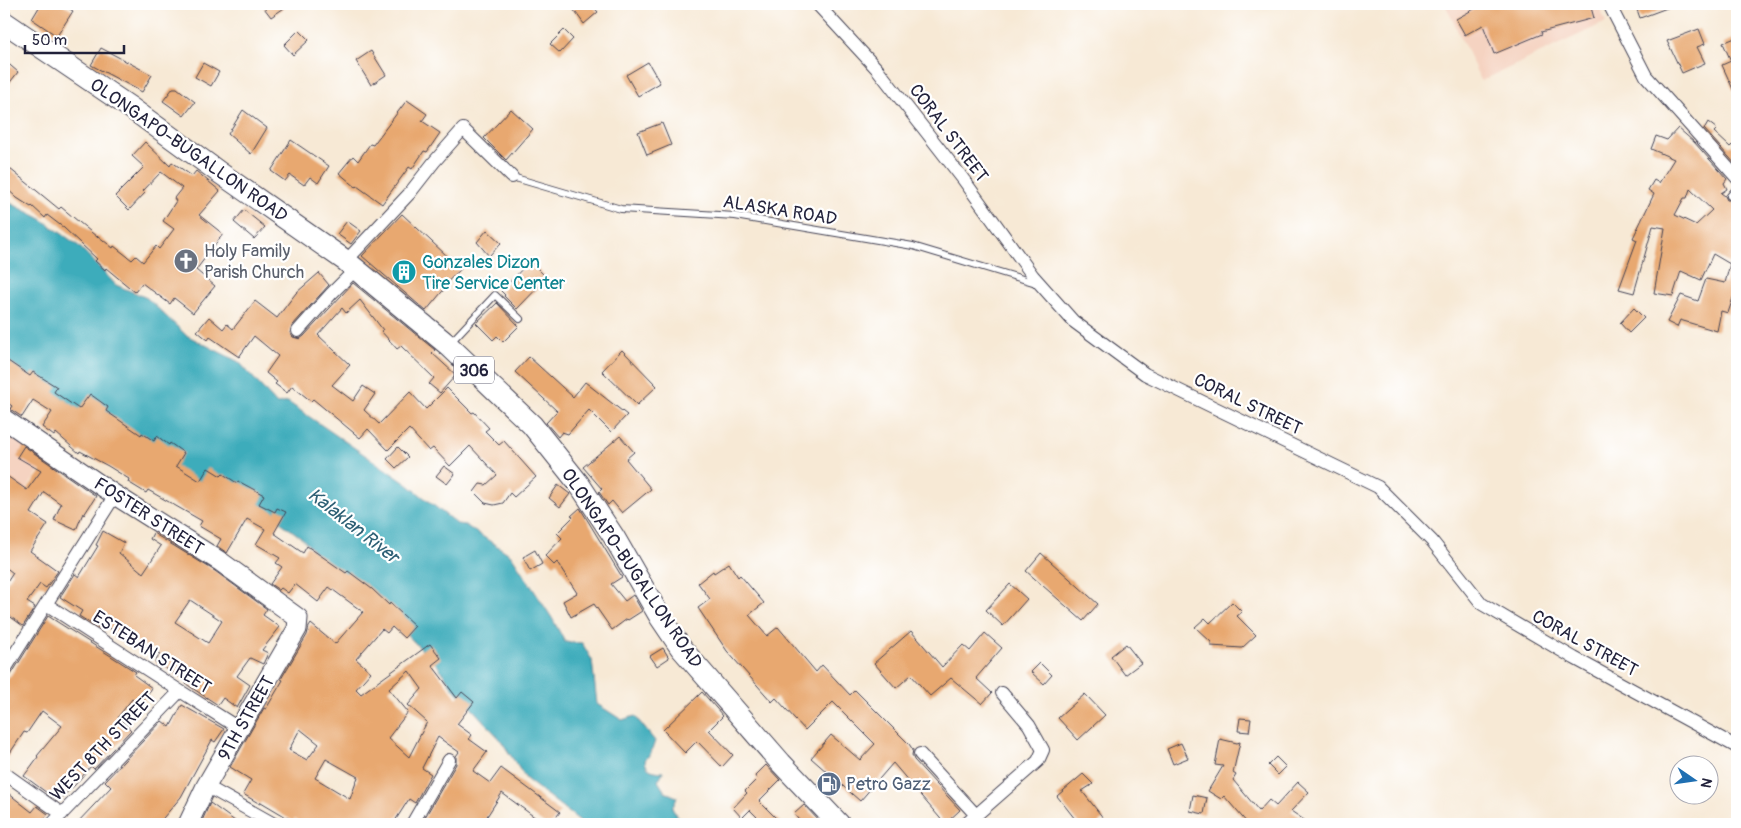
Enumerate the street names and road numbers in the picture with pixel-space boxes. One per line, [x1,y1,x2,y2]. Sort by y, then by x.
street label: OLONGAPO-BUGALLON ROAD [85,73,292,228]
street label: CORAL STREET [904,79,993,187]
street label: ALASKA ROAD [721,190,839,231]
road number: 306 [454,356,494,384]
street label: CORAL STREET [1190,368,1306,441]
street label: OLONGAPO-BUGALLON ROAD [556,464,707,673]
street label: FOSTER STREET [90,472,208,560]
street label: CORAL STREET [1528,605,1642,682]
street label: ESTEBAN STREET [88,606,215,699]
street label: 9TH STREET [213,672,280,765]
street label: WEST 8TH STREET [45,687,161,806]

